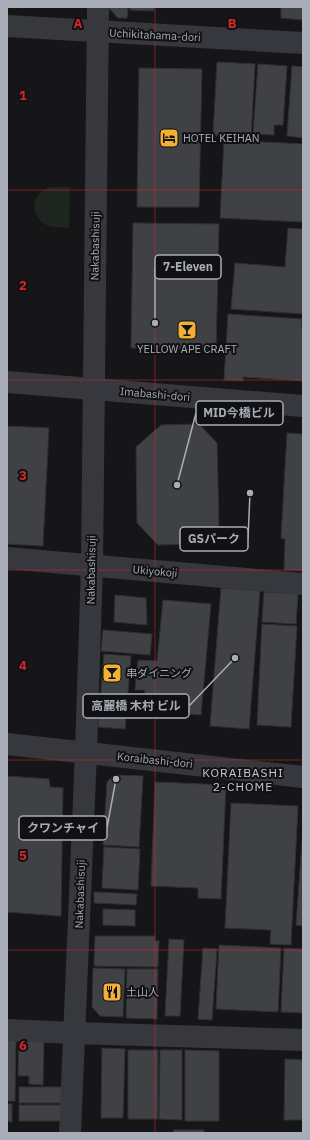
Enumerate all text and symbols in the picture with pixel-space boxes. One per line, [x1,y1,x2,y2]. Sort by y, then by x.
text: A [74,15,83,32]
text: B [228,15,237,32]
street label: Uchikitahama-dori [109,26,201,44]
text: 1 [19,87,27,104]
hotel icon: HOTEL KEIHAN [158,127,180,149]
place label: HOTEL KEIHAN [183,131,260,145]
street label: Nakabashisuji [87,211,103,281]
callout: 7-Eleven [155,255,221,279]
text: 7-Eleven [163,259,213,274]
text: 2 [19,277,27,294]
bar icon: YELLOW APE CRAFT [176,319,198,341]
place label: YELLOW APE CRAFT [137,342,238,356]
street label: Imabashi-dori [119,384,191,404]
callout: MID今橋ビル [196,401,283,425]
text: MID今橋ビル [203,405,275,420]
text: 3 [19,467,27,484]
callout: GSパーク [180,527,248,551]
text: GSパーク [188,531,240,546]
street label: Nakabashisuji [83,535,99,605]
street label: Ukiyokoji [132,562,178,580]
text: 4 [19,657,27,674]
bar icon: 串ダイニング [101,662,123,684]
place label: 串ダイニング [126,666,192,680]
callout: 高麗橋 木村 ビル [83,694,189,718]
text: 高麗橋 木村 ビル [91,698,181,713]
street label: Koraibashi-dori [117,749,193,771]
district label: KORAIBASHI 2-CHOME [202,765,284,794]
callout: クワンチャイ [19,816,107,840]
text: クワンチャイ [27,820,99,835]
text: 5 [19,847,27,864]
street label: Nakabashisuji [72,859,88,929]
restaurant icon: 土山人 [101,981,123,1003]
place label: 土山人 [126,985,159,999]
text: 6 [19,1037,27,1054]

